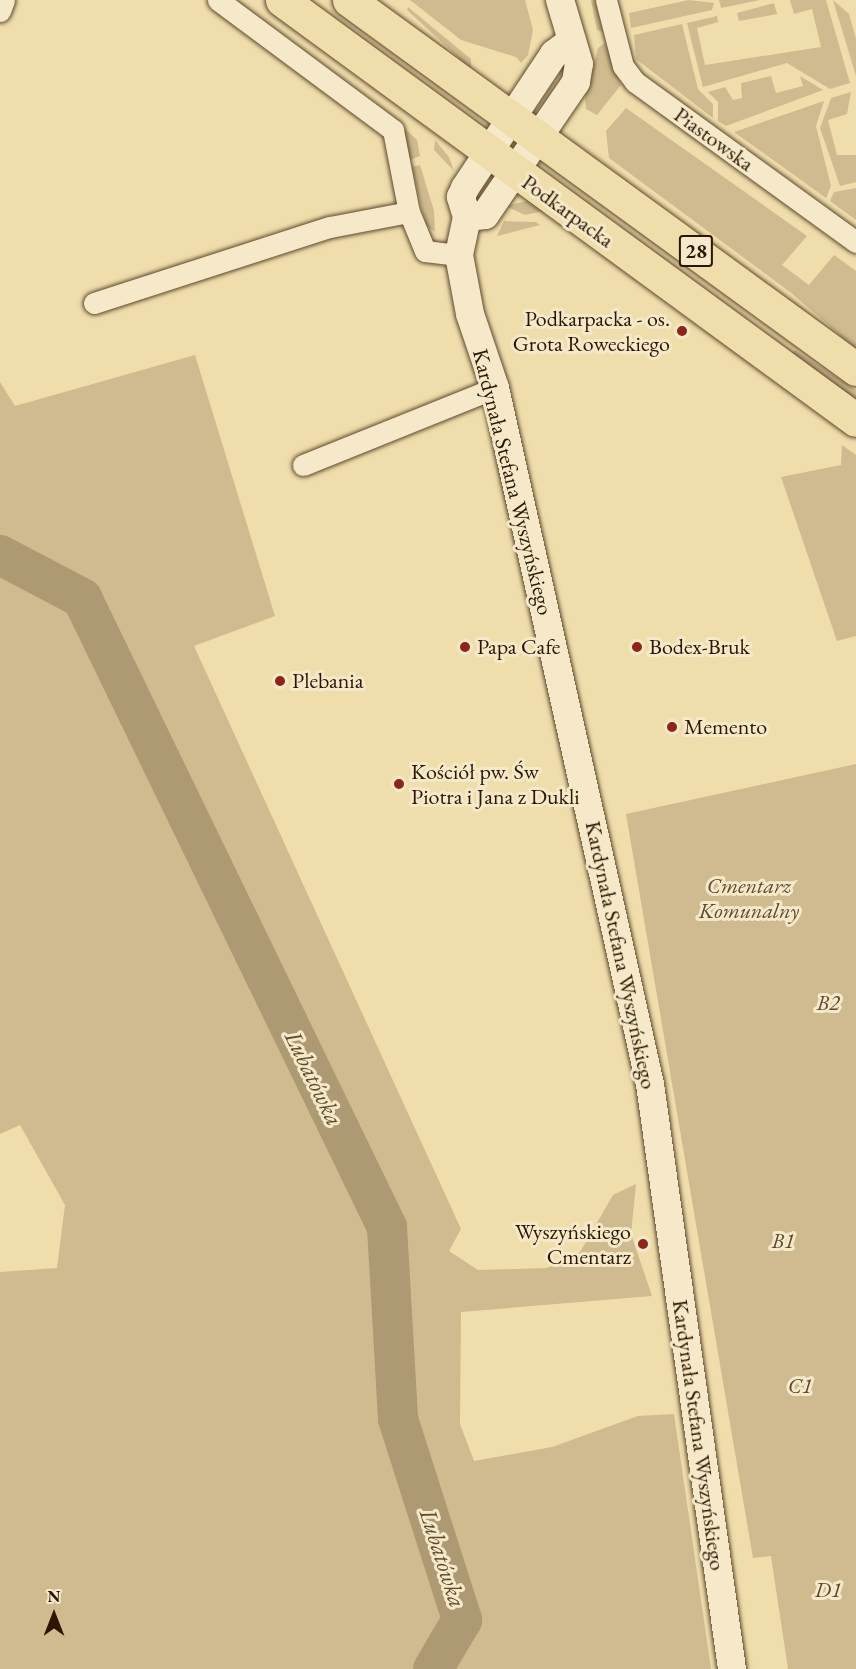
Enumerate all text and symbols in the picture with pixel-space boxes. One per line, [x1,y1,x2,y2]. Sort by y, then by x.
street label: Piastowska [669,101,759,177]
street label: Podkarpacka [517,169,619,253]
road number: 28 [678,233,714,269]
place label: Podkarpacka - os. Grota Roweckiego [513,305,670,356]
marker: Podkarpacka - os. Grota Roweckiego [675,324,689,338]
street label: Kardynała Stefana Wyszyńskiego [467,346,559,618]
place label: Papa Cafe [477,634,560,660]
place label: Bodex-Bruk [649,634,750,660]
marker: Papa Cafe [458,640,472,654]
marker: Bodex-Bruk [630,640,644,654]
place label: Plebania [292,668,363,694]
marker: Plebania [273,674,287,688]
place label: Memento [684,714,767,740]
marker: Memento [665,720,679,734]
place label: Kościół pw. Św Piotra i Jana z Dukli [411,758,580,810]
marker: Kościół pw. Św Piotra i Jana z Dukli [392,777,406,791]
street label: Kardynała Stefana Wyszyńskiego [580,819,662,1091]
park label: Cmentarz Komunalny [699,872,799,924]
park label: B2 [816,990,840,1016]
water label: Lubatówka [279,1026,349,1130]
place label: Wyszyńskiego Cmentarz [515,1218,631,1270]
park label: B1 [771,1228,795,1254]
marker: Wyszyńskiego Cmentarz [636,1237,650,1251]
street label: Kardynała Stefana Wyszyńskiego [667,1298,731,1572]
park label: C1 [788,1373,812,1399]
water label: Lubatówka [414,1505,472,1611]
park label: D1 [814,1577,842,1603]
north arrow [24,1585,84,1645]
text: N [48,1586,60,1607]

